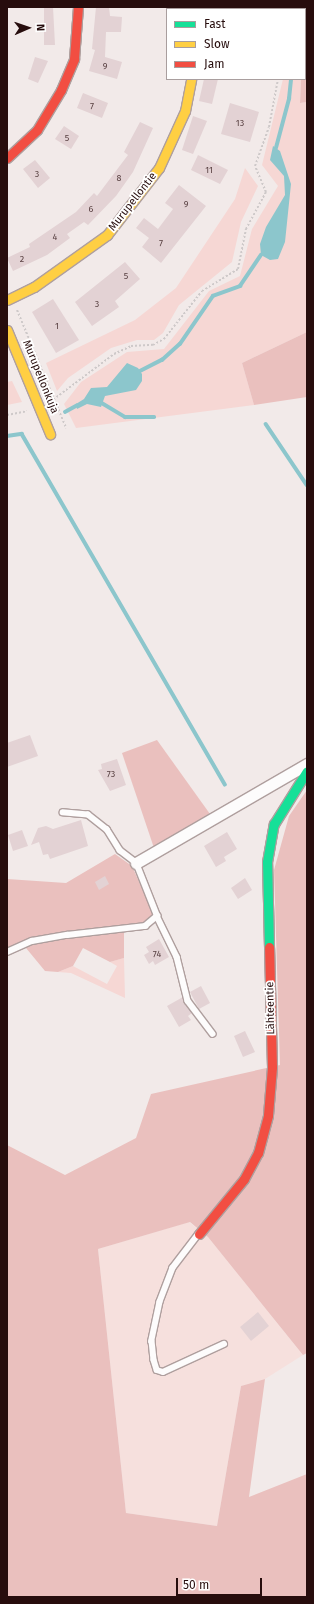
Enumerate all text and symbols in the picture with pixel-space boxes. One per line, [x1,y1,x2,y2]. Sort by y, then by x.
north arrow [8,8,48,48]
legend [166,8,306,80]
text: Fast [204,17,226,31]
text: N [34,24,47,31]
text: Slow [204,37,230,51]
text: Jam [204,57,224,71]
house number: 9 [103,61,107,71]
house number: 7 [90,101,94,111]
house number: 13 [236,118,244,128]
house number: 5 [65,133,69,143]
house number: 11 [205,165,213,175]
house number: 3 [35,169,39,179]
street label: Murupellontie [106,170,160,234]
house number: 8 [117,173,121,183]
house number: 9 [184,199,188,209]
house number: 6 [89,204,93,214]
house number: 4 [53,232,57,242]
house number: 7 [159,238,163,248]
house number: 2 [20,254,24,264]
house number: 5 [124,271,128,281]
house number: 3 [95,299,99,309]
house number: 1 [55,321,59,331]
street label: Murupellonkuja [19,338,61,416]
house number: 73 [107,769,115,779]
house number: 74 [153,949,161,959]
street label: Lähteentie [264,981,278,1035]
scale bar [178,1570,264,1596]
text: 50 m [183,1578,209,1592]

